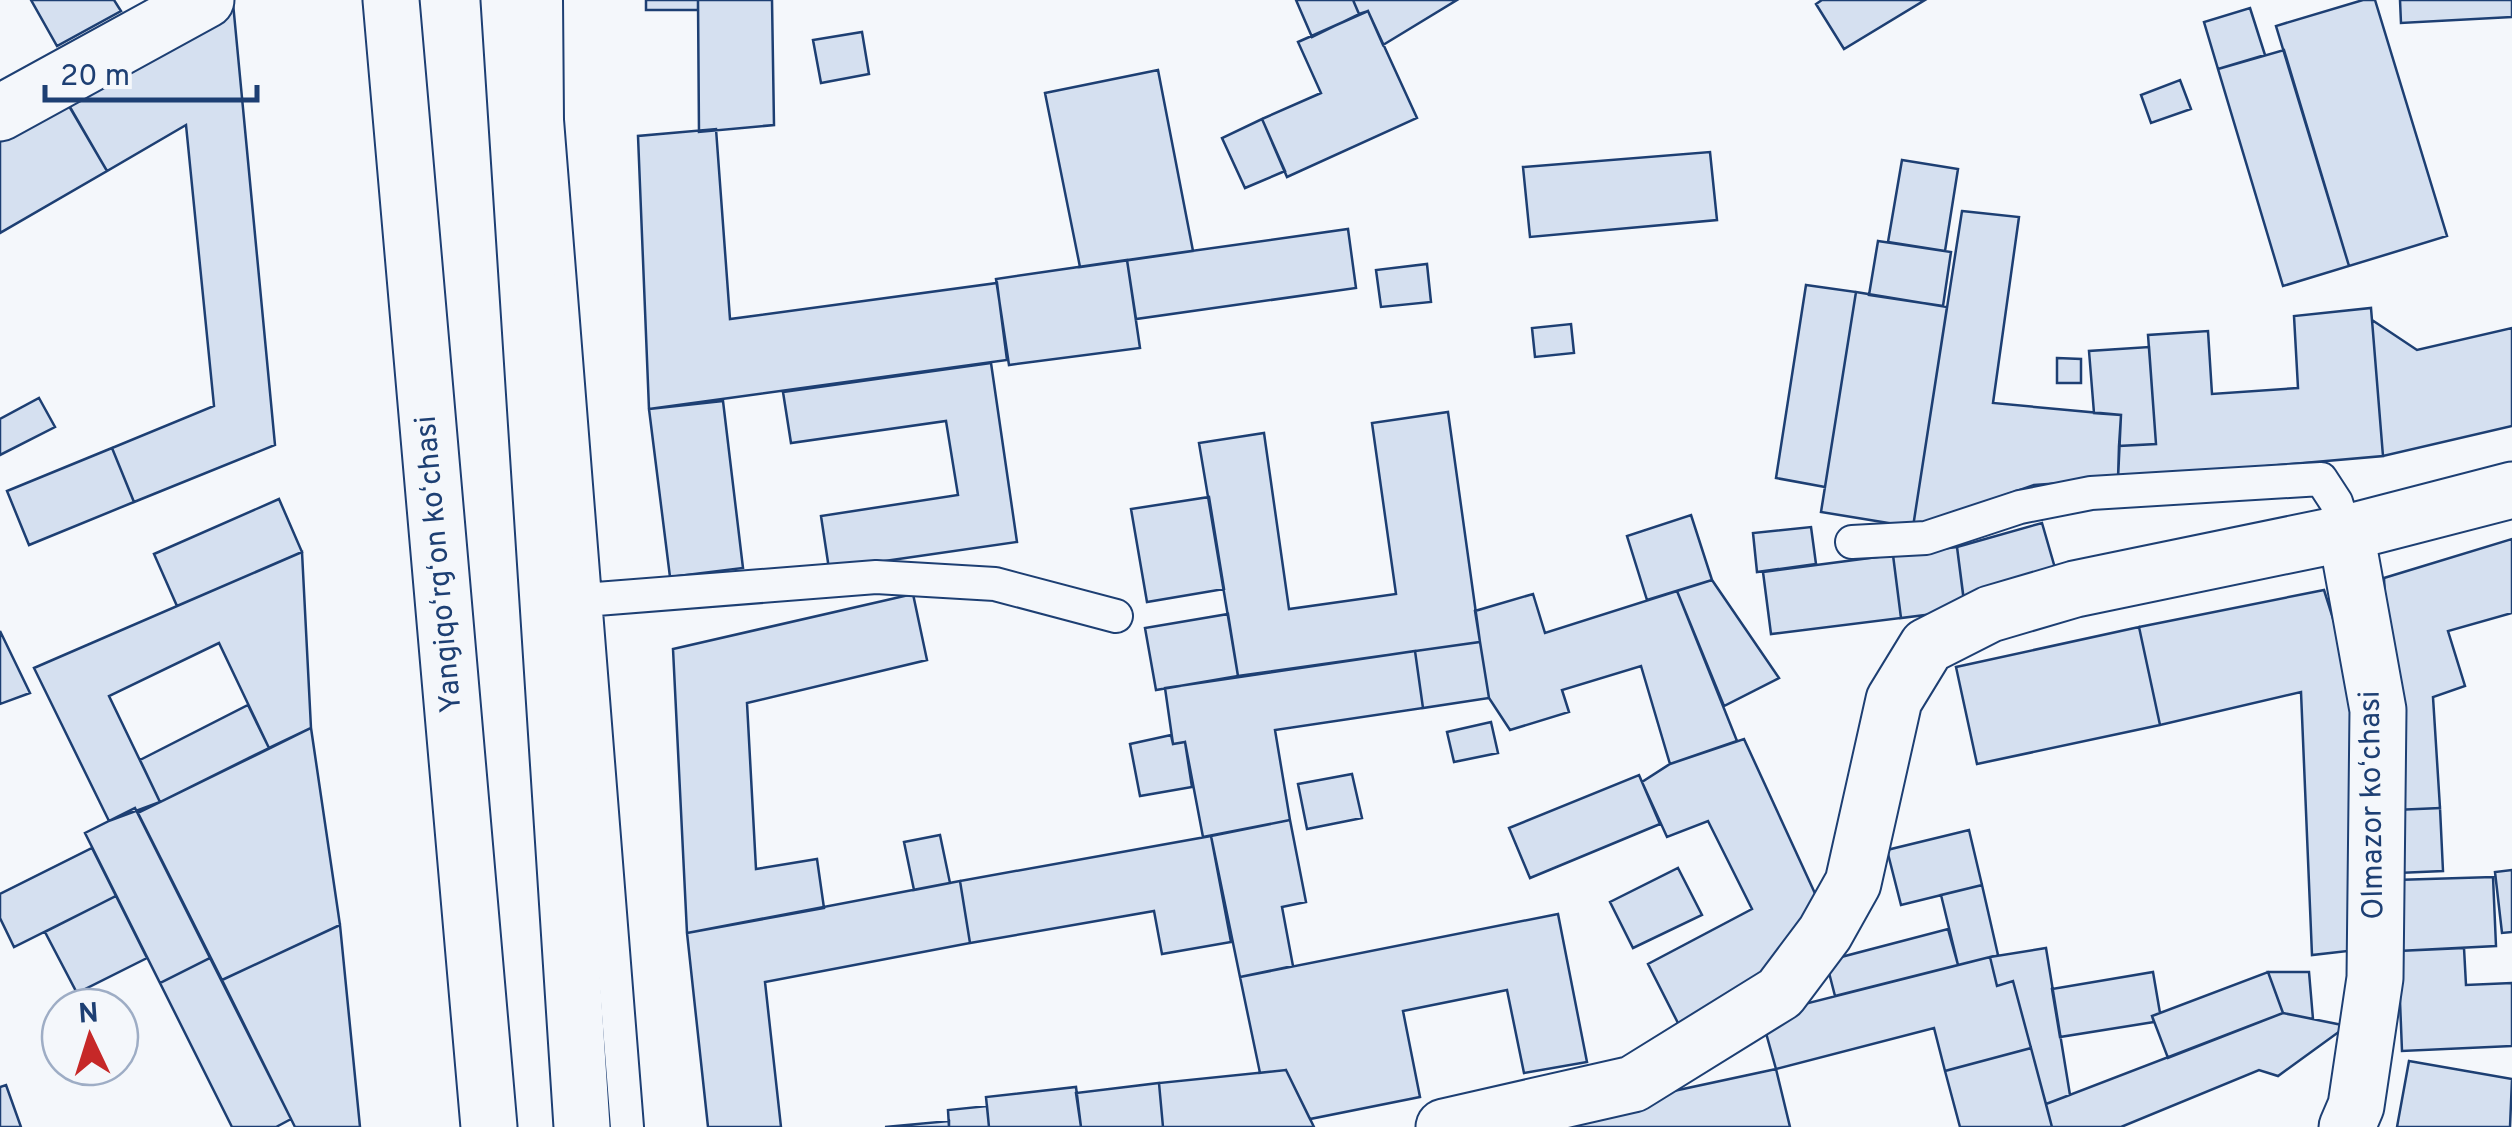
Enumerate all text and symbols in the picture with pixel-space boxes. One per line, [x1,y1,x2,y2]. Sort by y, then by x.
scale bar [45,40,258,102]
text: 20 m [60,59,130,96]
street label: Yangiqoʻrgʻon koʻchasi [409,414,471,714]
street label: Olmazor koʻchasi [2353,690,2393,920]
north arrow [40,987,140,1087]
text: N [77,996,100,1034]

